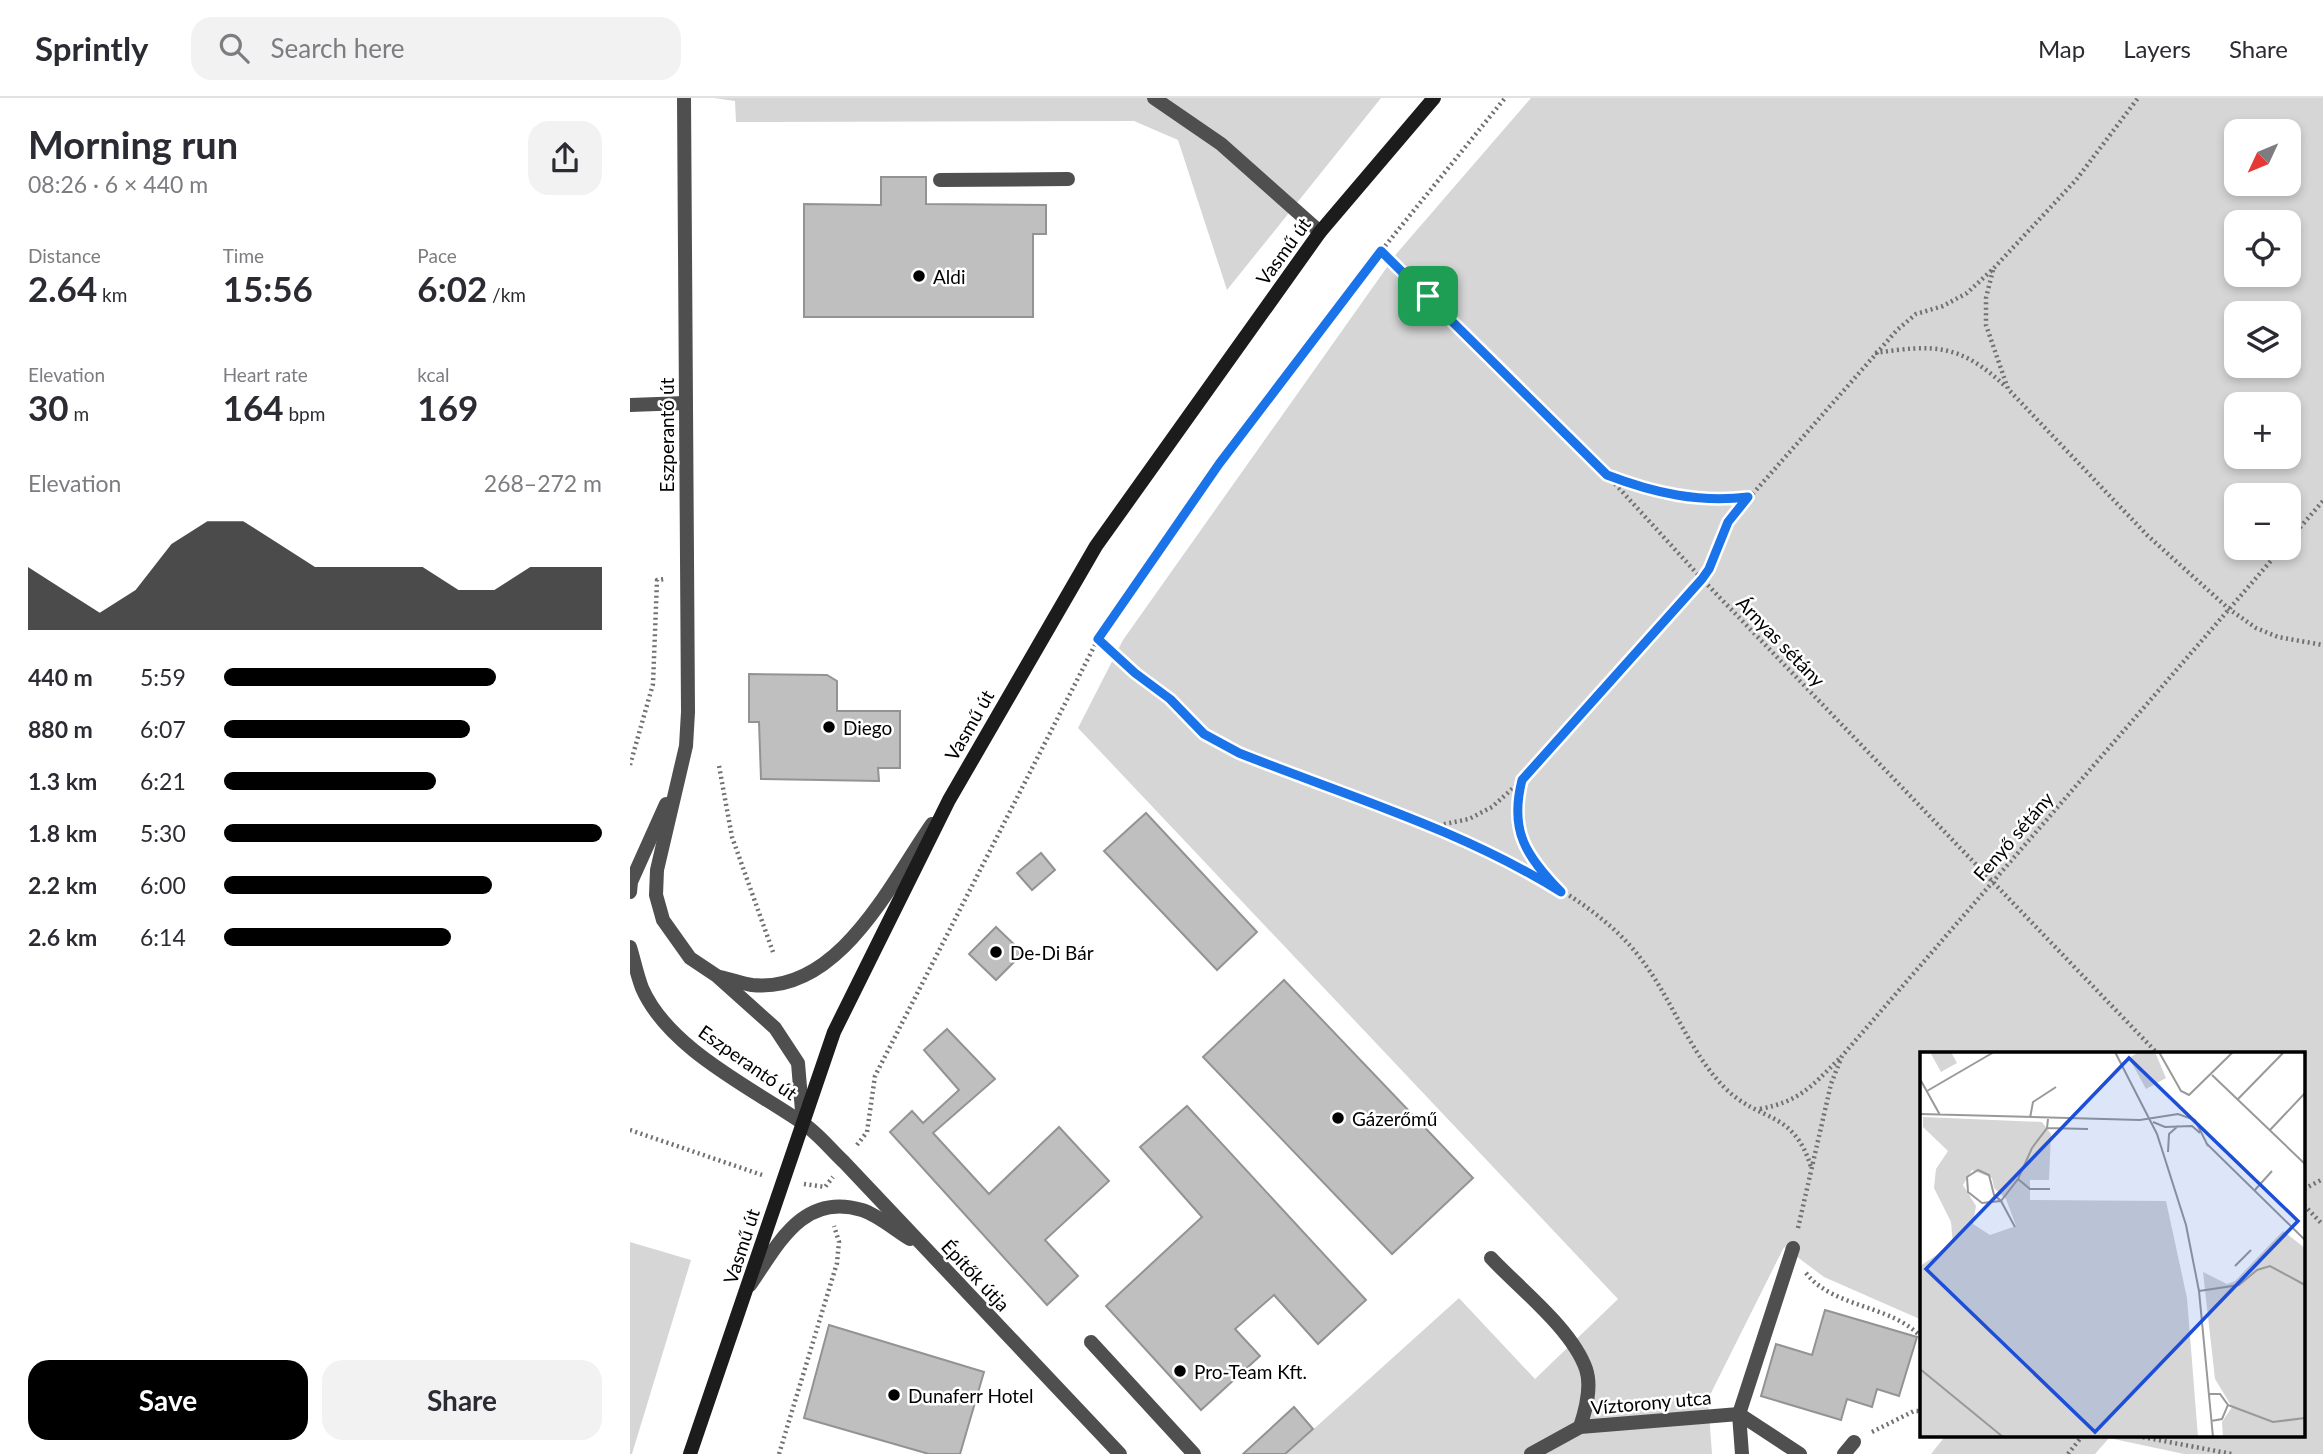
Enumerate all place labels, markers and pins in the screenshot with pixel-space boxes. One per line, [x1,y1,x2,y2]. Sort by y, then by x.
place label: Aldi [933,265,966,288]
pin [1398,266,1458,326]
marker: Aldi [911,268,927,284]
place label: Diego [843,716,892,739]
marker: Diego [821,719,837,735]
place label: De-Di Bár [1010,941,1094,964]
marker: De-Di Bár [988,944,1004,960]
place label: Gázerőmű [1352,1107,1437,1130]
marker: Gázerőmű [1330,1110,1346,1126]
place label: Pro-Team Kft. [1194,1360,1307,1383]
marker: Pro-Team Kft. [1172,1363,1188,1379]
place label: Dunaferr Hotel [908,1384,1034,1407]
marker: Dunaferr Hotel [886,1387,902,1403]

